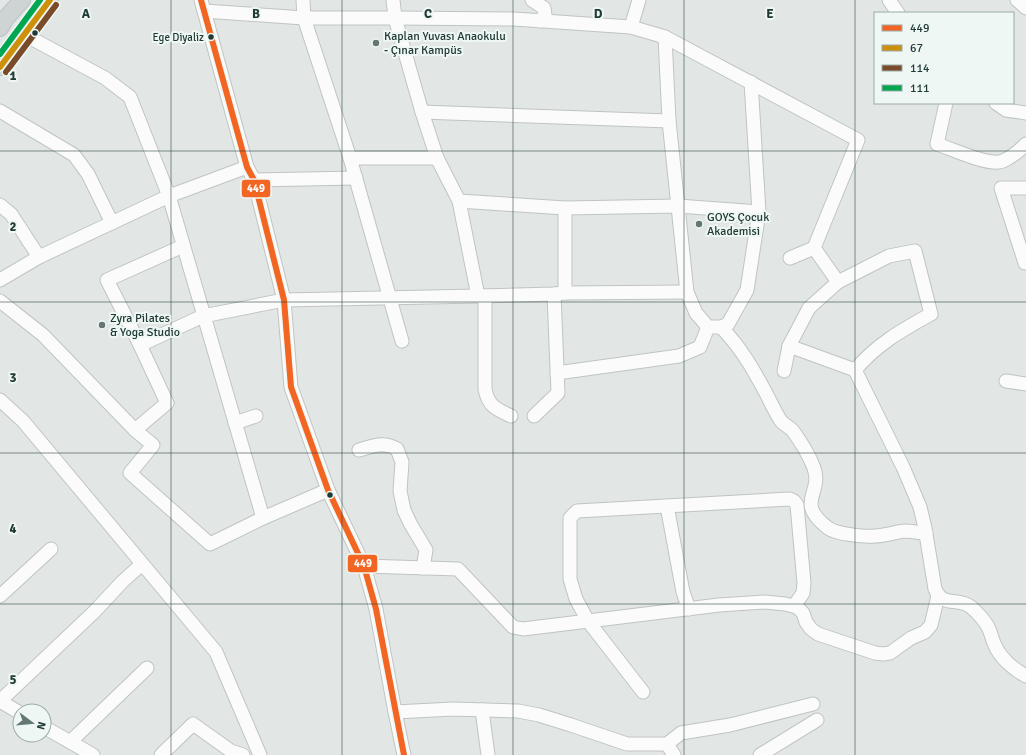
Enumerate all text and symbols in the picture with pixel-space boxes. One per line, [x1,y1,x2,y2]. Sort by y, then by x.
text: A [82,6,91,22]
text: B [252,6,260,22]
text: C [424,6,432,22]
text: D [594,6,603,22]
text: E [766,6,774,22]
legend [874,12,1014,104]
text: 449 [910,21,929,36]
unlabelled marker [30,28,40,38]
place label: Kaplan Yuvası Anaokulu - Çınar Kampüs [384,29,506,58]
place label: Ege Diyaliz [153,31,204,44]
marker: Ege Diyaliz [206,32,216,42]
marker: Kaplan Yuvası Anaokulu - Çınar Kampüs [371,38,381,48]
text: 67 [910,41,923,56]
text: 114 [910,61,930,76]
text: 1 [9,68,17,84]
text: 111 [910,81,929,96]
line badge: 449 [241,179,271,198]
text: 449 [247,182,265,195]
place label: GOYS Çocuk Akademisi [707,210,769,239]
text: 2 [9,219,17,235]
marker: GOYS Çocuk Akademisi [694,219,704,229]
place label: Zyra Pilates & Yoga Studio [110,311,180,340]
marker: Zyra Pilates & Yoga Studio [97,320,107,330]
text: 3 [9,370,17,386]
unlabelled marker [325,490,335,500]
text: 4 [9,521,17,537]
line badge: 449 [347,554,378,573]
text: 449 [354,557,372,570]
text: 5 [9,672,17,688]
north arrow [12,703,52,743]
text: N [34,720,48,731]

